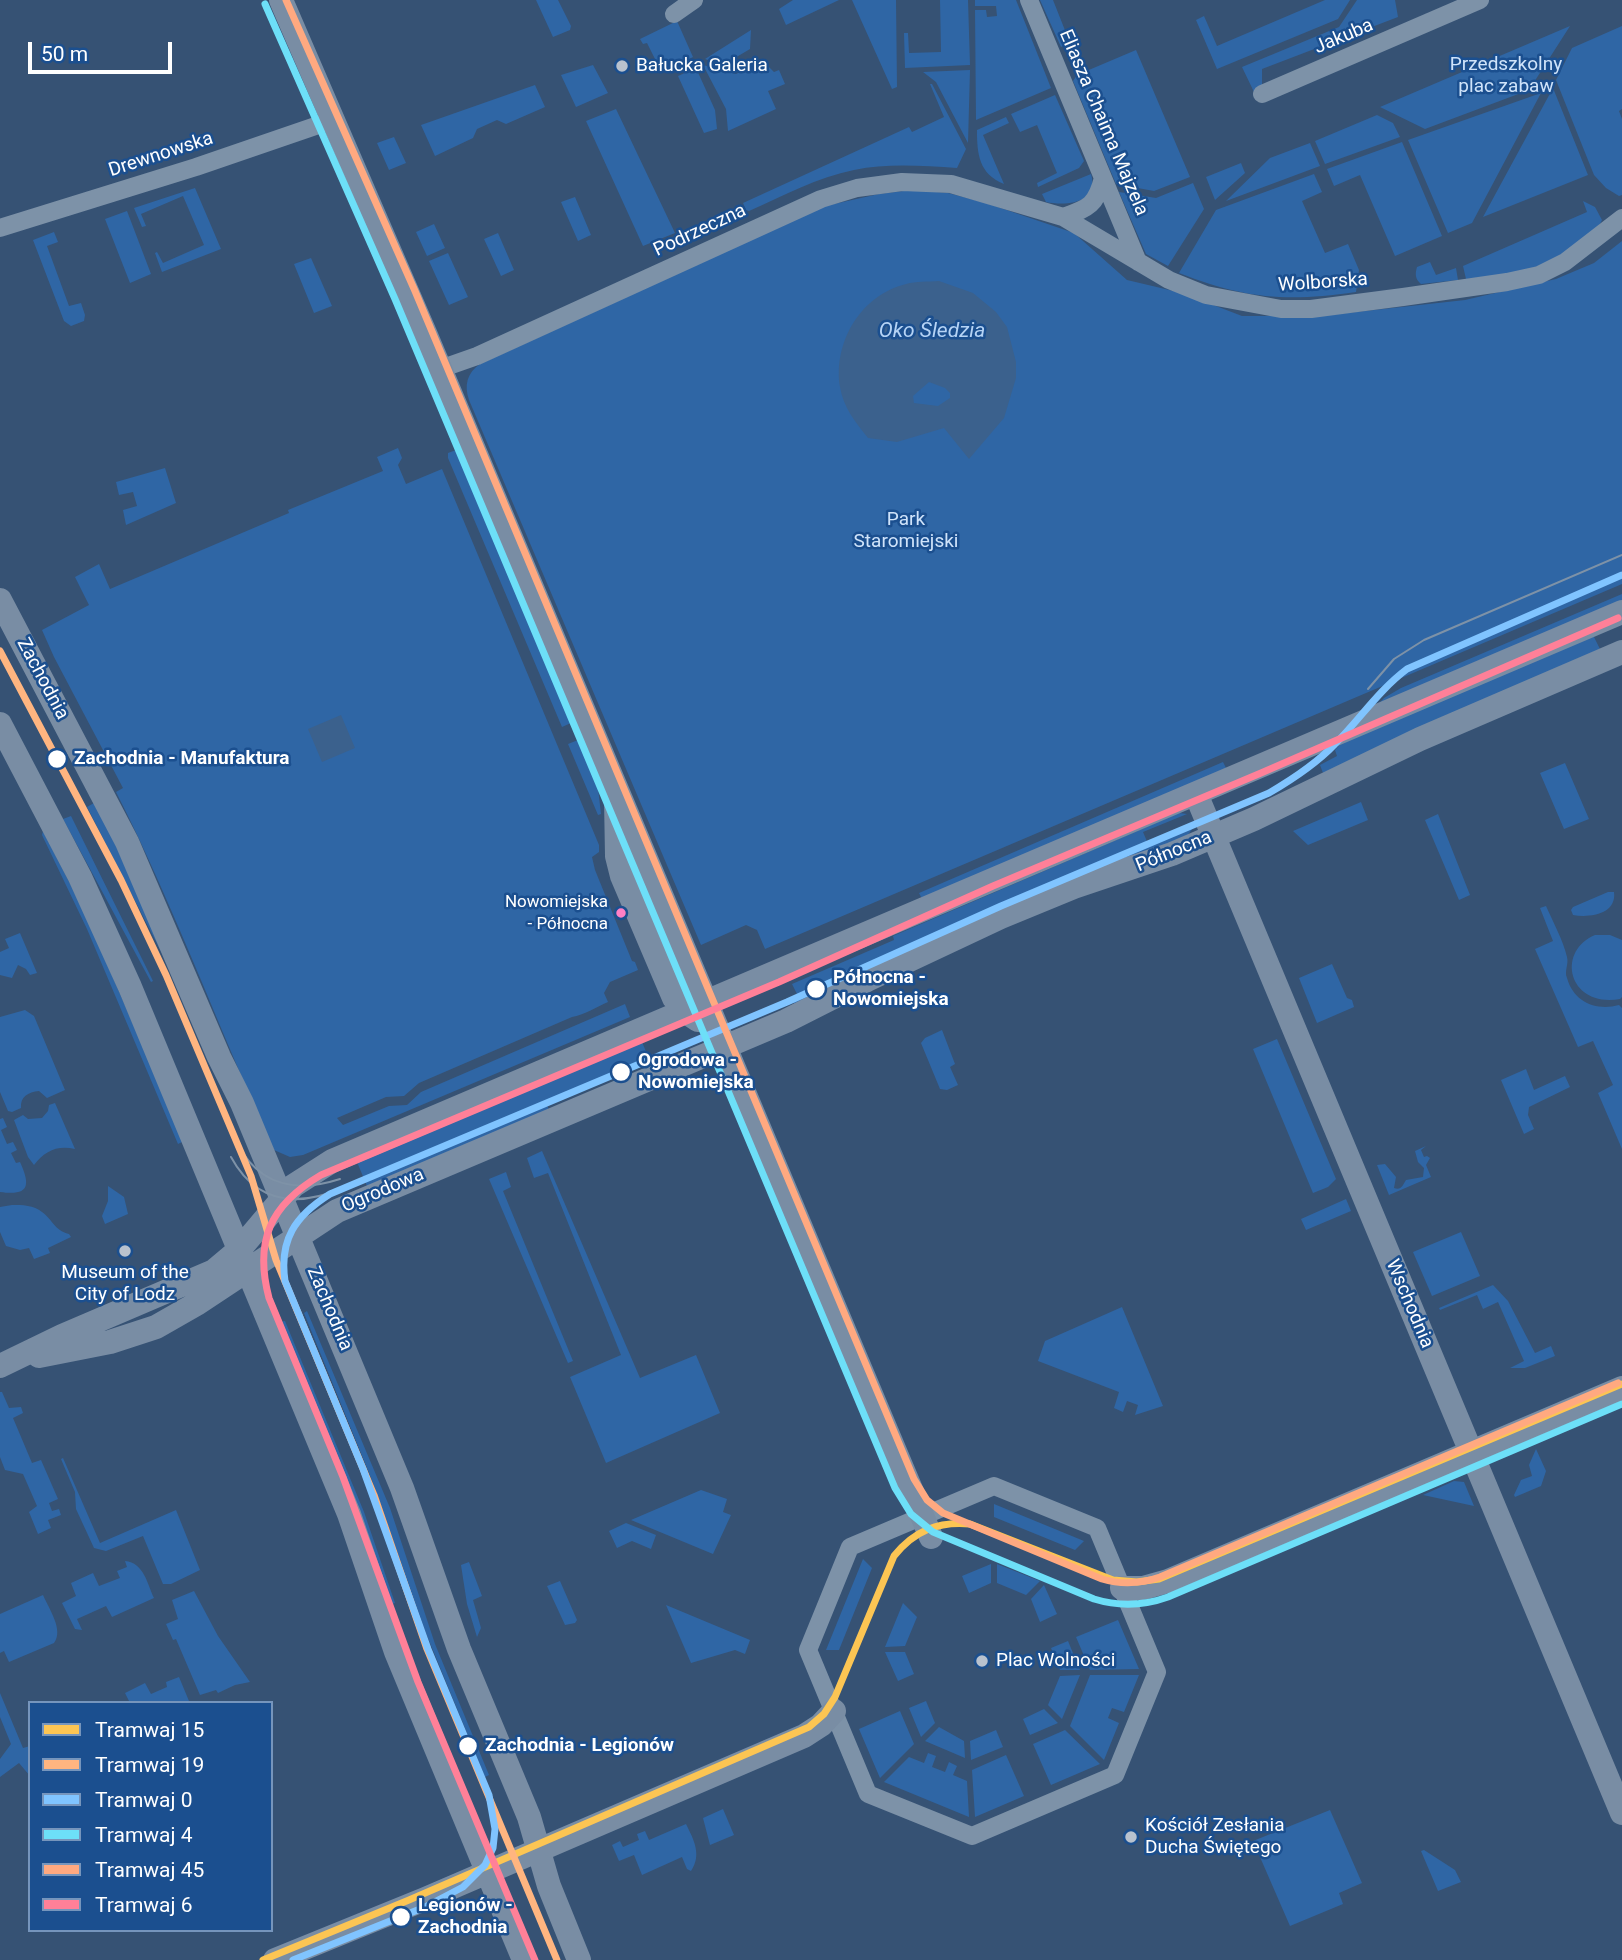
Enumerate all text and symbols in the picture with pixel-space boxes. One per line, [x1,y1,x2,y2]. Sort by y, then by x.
street label: Jakuba [1311,14,1377,60]
street label: Eliasza Chaima Majzela [1053,27,1153,219]
scale bar [32,28,175,72]
text: 50 m [41,42,88,66]
park label: Przedszkolny plac zabaw [1450,54,1562,98]
place label: Bałucka Galeria [636,55,768,77]
marker: Bałucka Galeria [614,58,630,74]
street label: Drewnowska [106,127,216,183]
street label: Podrzeczna [650,200,750,262]
street label: Wolborska [1277,268,1369,298]
water label: Oko Śledzia [879,319,985,345]
park label: Park Staromiejski [854,509,958,553]
street label: Zachodnia [11,634,73,724]
marker: Zachodnia - Manufaktura [46,748,68,770]
place label: Zachodnia - Manufaktura [74,748,290,770]
street label: Północna [1133,826,1215,878]
place label: Nowomiejska - Północna [505,893,608,933]
marker: Nowomiejska - Północna [614,906,628,920]
place label: Północna - Nowomiejska [833,967,949,1011]
marker: Północna - Nowomiejska [805,978,827,1000]
place label: Ogrodowa - Nowomiejska [638,1050,754,1094]
marker: Ogrodowa - Nowomiejska [610,1061,632,1083]
street label: Ogrodowa [339,1164,427,1218]
marker: Museum of the City of Lodz [117,1243,133,1259]
street label: Wschodnia [1380,1256,1438,1352]
place label: Museum of the City of Lodz [61,1262,189,1306]
street label: Zachodnia [301,1264,357,1354]
place label: Plac Wolności [996,1650,1115,1672]
marker: Plac Wolności [974,1653,990,1669]
legend [28,1701,273,1932]
text: Tramwaj 15 [95,1718,204,1742]
marker: Zachodnia - Legionów [457,1735,479,1757]
place label: Zachodnia - Legionów [485,1735,674,1757]
text: Tramwaj 19 [95,1753,204,1777]
text: Tramwaj 0 [95,1788,193,1812]
place label: Kościół Zesłania Ducha Świętego [1145,1815,1285,1859]
text: Tramwaj 4 [95,1823,193,1847]
marker: Kościół Zesłania Ducha Świętego [1123,1829,1139,1845]
text: Tramwaj 45 [95,1858,204,1882]
text: Tramwaj 6 [95,1893,193,1917]
place label: Legionów - Zachodnia [418,1895,513,1939]
marker: Legionów - Zachodnia [390,1906,412,1928]

